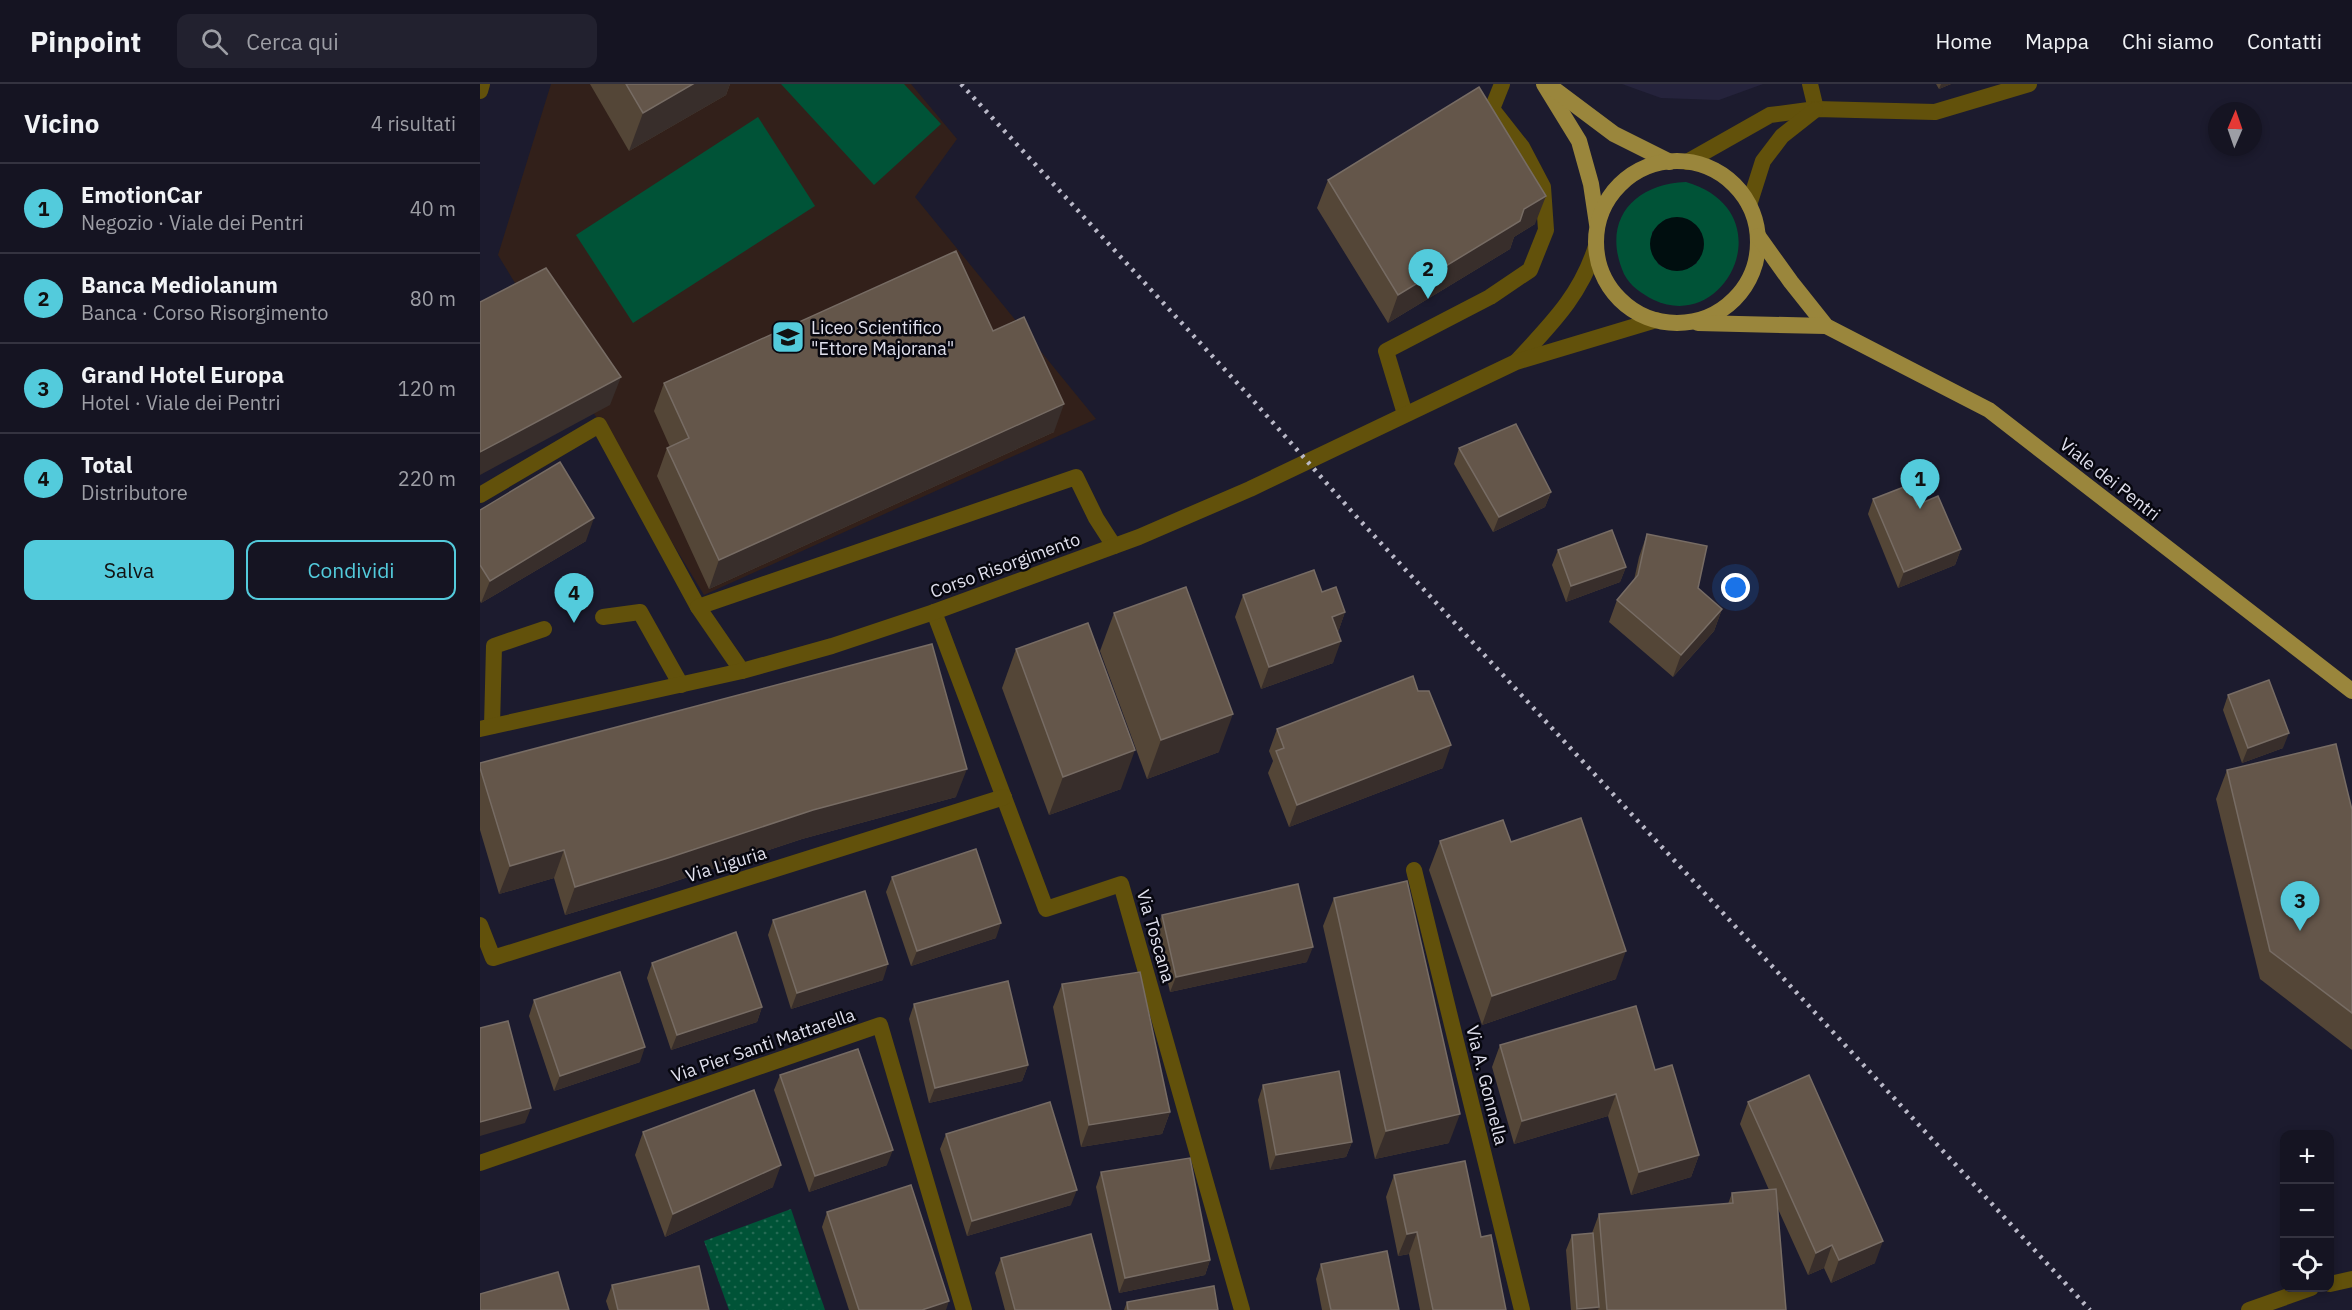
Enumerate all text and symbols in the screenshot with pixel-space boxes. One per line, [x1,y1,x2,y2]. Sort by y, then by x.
search box [177,14,597,68]
text: Pinpoint [30,23,141,60]
icon: search [198,25,231,58]
text: Cerca qui [246,27,339,56]
text: Home [1936,27,1992,55]
text: Mappa [2025,27,2089,55]
text: Chi siamo [2122,27,2214,55]
text: Contatti [2247,27,2322,55]
north arrow [2208,102,2262,156]
text: Vicino [24,106,99,140]
text: 4 risultati [371,110,456,137]
text: EmotionCar [81,180,202,209]
text: 1 [38,195,50,222]
text: 40 m [410,195,456,222]
text: Negozio · Viale dei Pentri [81,209,304,236]
pin: 2 [1408,250,1448,299]
text: Banca Mediolanum [81,270,278,299]
text: 2 [38,285,50,312]
text: 80 m [410,285,456,312]
text: Banca · Corso Risorgimento [81,299,329,326]
place label: Liceo Scientifico "Ettore Majorana" [811,316,954,360]
school or university icon: Liceo Scientifico "Ettore Majorana" [770,319,806,355]
text: Grand Hotel Europa [81,360,284,389]
text: 3 [38,375,50,402]
text: 120 m [398,375,456,402]
text: Hotel · Viale dei Pentri [81,389,280,416]
street label: Viale dei Pentri [2055,433,2165,525]
text: Total [81,450,132,479]
pin: 1 [1900,460,1940,509]
text: 4 [38,465,50,492]
text: 220 m [398,465,456,492]
text: Distributore [81,479,188,506]
street label: Corso Risorgimento [927,527,1083,603]
button: Salva [24,540,234,600]
button: Condividi [246,540,456,600]
your location [1721,573,1750,602]
pin: 4 [554,574,593,623]
street label: Via Liguria [683,841,770,887]
pin: 3 [2280,882,2320,931]
street label: Via Toscana [1132,887,1180,986]
street label: Via Pier Santi Mattarella [668,1003,858,1087]
street label: Via A. Gonnella [1461,1023,1513,1148]
map controls [2280,1130,2334,1292]
button: + [2280,1130,2334,1184]
button: − [2280,1184,2334,1238]
button: locate [2280,1238,2334,1292]

